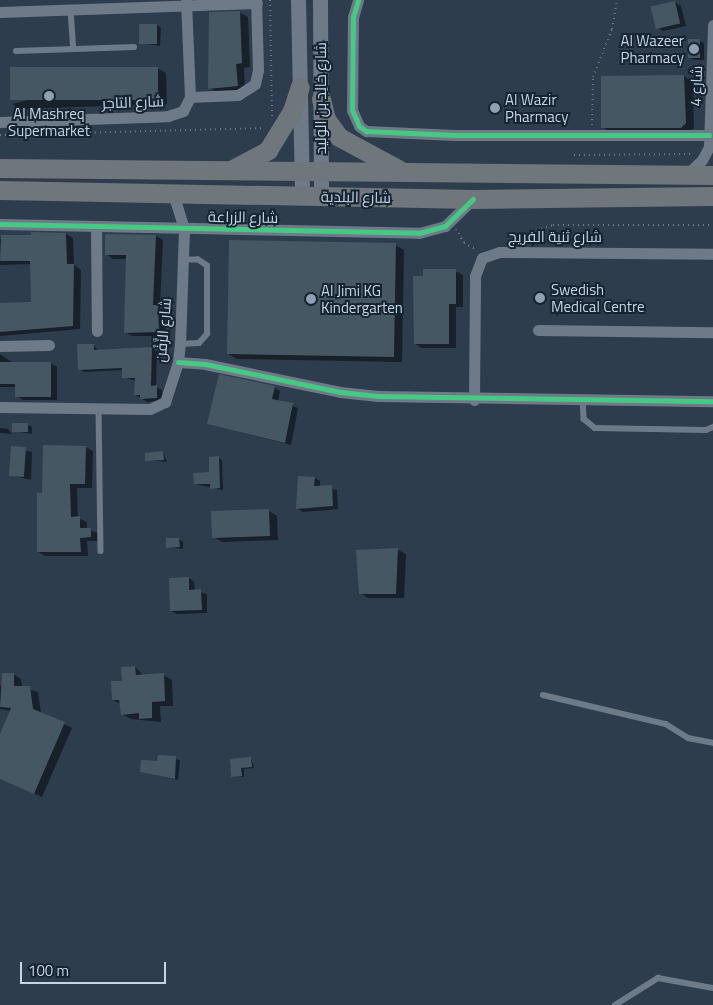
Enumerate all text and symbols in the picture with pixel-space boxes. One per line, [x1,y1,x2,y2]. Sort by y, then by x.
place label: Al Wazeer Pharmacy [621,31,684,66]
street label: شارع خالِد بن الوليد [312,42,330,154]
marker: Al Wazeer Pharmacy [688,43,700,55]
street label: شارع 4 [686,65,706,107]
marker: Al Mashreq Supermarket [43,90,55,102]
place label: Al Wazir Pharmacy [505,90,568,125]
street label: شارع التاجر [102,92,164,112]
marker: Al Wazir Pharmacy [489,102,501,114]
place label: Al Mashreq Supermarket [8,104,90,139]
street label: شارع البلدية [321,187,391,207]
street label: شارع الزراعة [208,207,278,227]
street label: شارع ثنية الفريج [508,228,602,246]
place label: Swedish Medical Centre [551,280,645,315]
place label: Al Jimi KG Kindergarten [321,281,403,316]
marker: Swedish Medical Centre [533,291,547,305]
marker: Al Jimi KG Kindergarten [305,293,317,305]
street label: شارع الزَّفْن [151,297,175,363]
scale bar [22,952,169,984]
text: 100 m [28,959,69,982]

